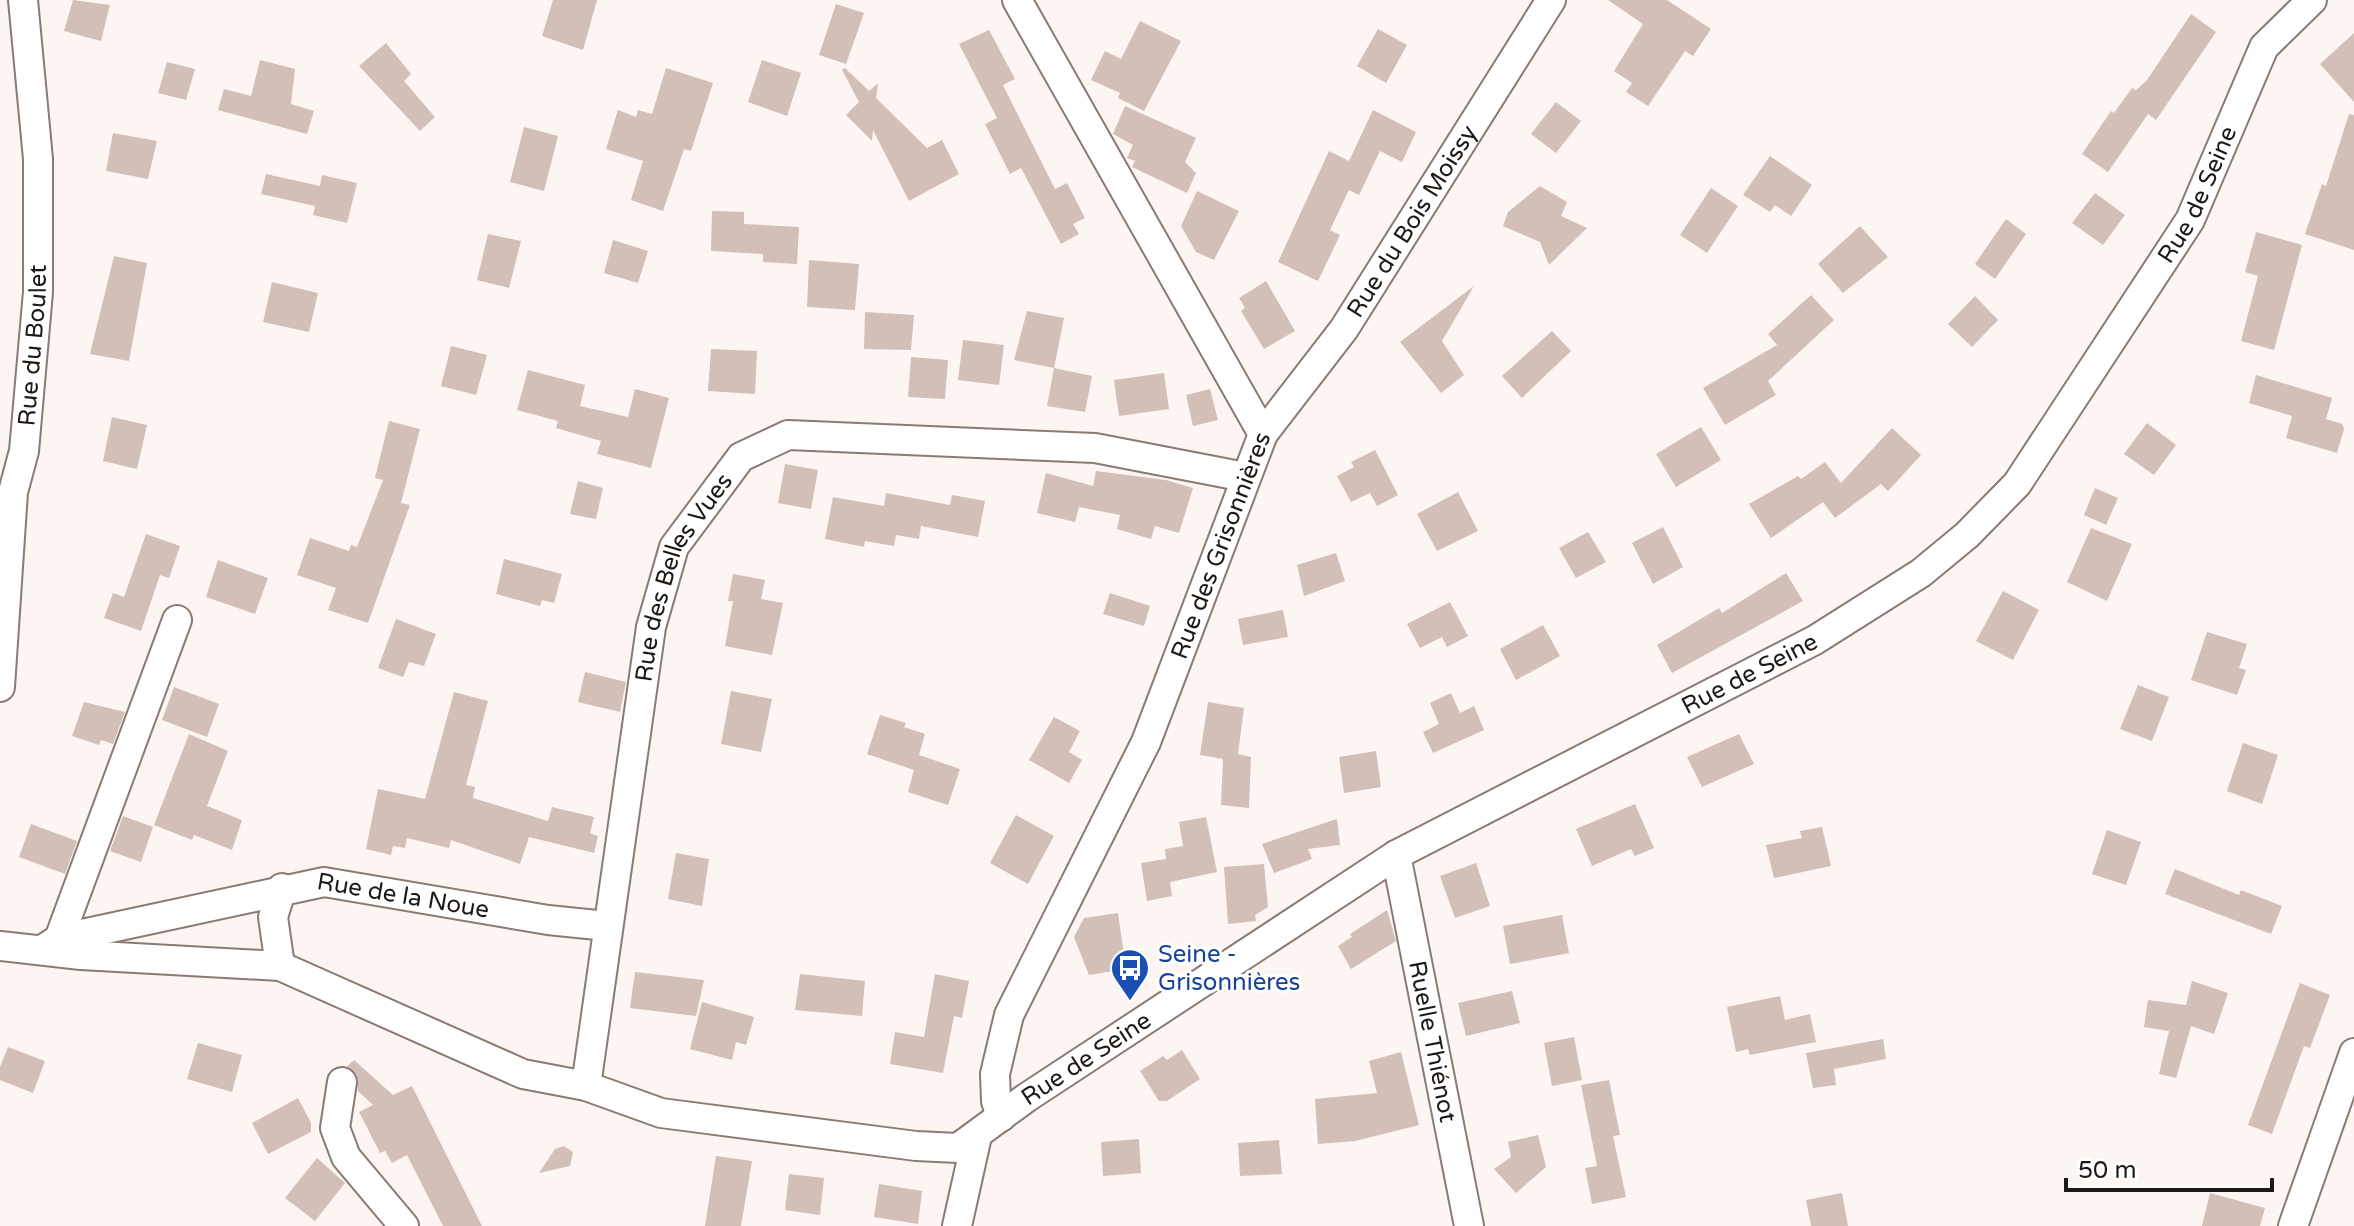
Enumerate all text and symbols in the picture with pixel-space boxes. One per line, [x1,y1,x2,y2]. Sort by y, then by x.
street label: Rue du Bois Moissy [1341,120,1484,323]
street label: Rue de Seine [2152,122,2243,269]
street label: Rue du Boulet [12,264,53,427]
street label: Rue des Grisonnières [1165,428,1277,663]
street label: Rue des Belles Vues [629,468,739,684]
street label: Rue de Seine [1677,627,1823,721]
street label: Rue de la Noue [315,867,491,925]
place label: Seine - Grisonnières [1158,940,1300,997]
bus stop icon: Seine - Grisonnières [1109,947,1151,1002]
street label: Ruelle Thiénot [1402,958,1462,1125]
street label: Rue de Seine [1016,1006,1157,1112]
scale bar [2066,1142,2272,1192]
text: 50 m [2078,1156,2136,1185]

